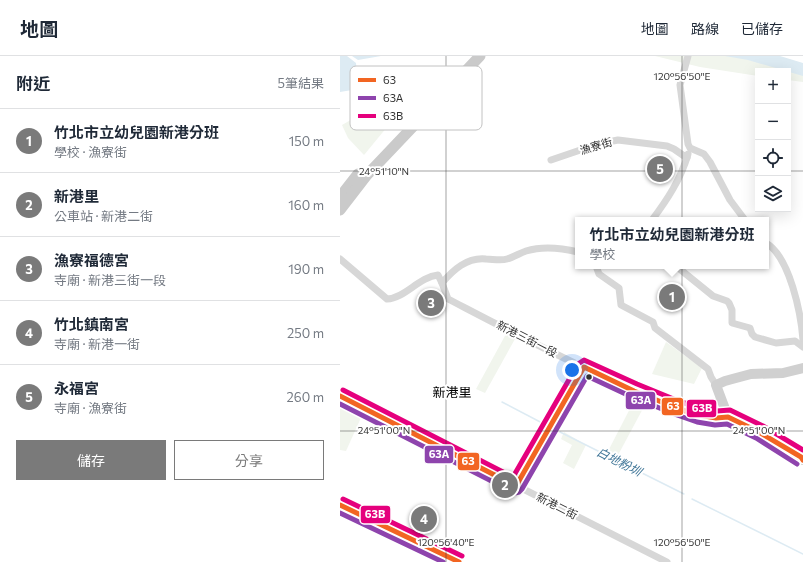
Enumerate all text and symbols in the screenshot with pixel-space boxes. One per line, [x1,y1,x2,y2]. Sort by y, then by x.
text: 地圖 [20,17,58,40]
text: 地圖 [641,20,669,37]
text: 路線 [691,20,719,37]
text: 已儲存 [741,20,783,37]
legend [350,66,482,130]
map controls [755,68,791,212]
button: + [755,68,791,104]
text: 120°56'50"E [654,70,710,82]
text: 附近 [16,73,50,94]
text: 63 [383,73,396,86]
text: 5筆結果 [278,75,324,91]
text: 63A [383,91,404,104]
button: − [755,104,791,140]
text: 63B [383,109,403,122]
text: 竹北市立幼兒園新港分班 [54,123,219,141]
text: 1 [26,133,32,149]
text: 150 m [289,133,324,149]
street label: 漁寮街 [578,135,614,156]
button: locate [755,140,791,176]
text: 學校 · 漁寮街 [54,144,127,160]
pin: 5 [647,154,673,184]
text: 24°51'10"N [359,165,409,177]
button: layers [755,176,791,212]
text: 新港里 [54,187,99,205]
text: 2 [25,197,33,213]
text: 160 m [288,197,324,213]
text: 公車站 · 新港二街 [54,208,153,224]
popup [575,217,769,269]
text: 竹北市立幼兒園新港分班 [589,225,755,243]
text: 學校 [589,246,616,262]
text: 漁寮福德宮 [54,251,129,269]
text: 3 [25,261,33,277]
text: 190 m [288,261,324,277]
text: 寺廟 · 新港三街一段 [54,272,166,288]
pin: 1 [659,282,685,312]
pin: 3 [418,288,444,318]
text: 竹北鎮南宮 [54,315,129,333]
street label: 新港三街一段 [495,318,560,359]
text: 4 [25,325,33,341]
text: 250 m [287,325,324,341]
text: 寺廟 · 新港一街 [54,336,140,352]
your location [562,360,582,380]
unlabelled marker [584,372,594,382]
text: 永福宮 [54,379,99,397]
district label: 新港里 [432,384,472,400]
text: 5 [25,389,33,405]
text: 260 m [287,389,324,405]
line badge: 63A [625,391,656,410]
text: 63A [631,393,651,406]
line badge: 63 [661,397,684,416]
text: 63 [666,399,680,412]
line badge: 63B [686,399,717,418]
text: 寺廟 · 漁寮街 [54,400,127,416]
text: 63B [692,401,712,414]
text: 24°51'00"N [358,424,410,436]
text: 24°51'00"N [733,424,785,436]
button: 儲存 [16,440,166,480]
button: 分享 [174,440,324,480]
water label: 白地粉圳 [595,444,646,479]
line badge: 63A [424,445,454,464]
text: 63A [429,447,449,460]
line badge: 63 [457,452,480,471]
text: 63 [461,454,475,467]
pin: 2 [492,470,518,500]
street label: 新港二街 [535,490,580,521]
pin: 4 [411,504,437,534]
line badge: 63B [360,505,391,524]
text: 63B [365,507,385,520]
text: 120°56'40"E [417,536,475,548]
text: 120°56'50"E [654,536,710,548]

